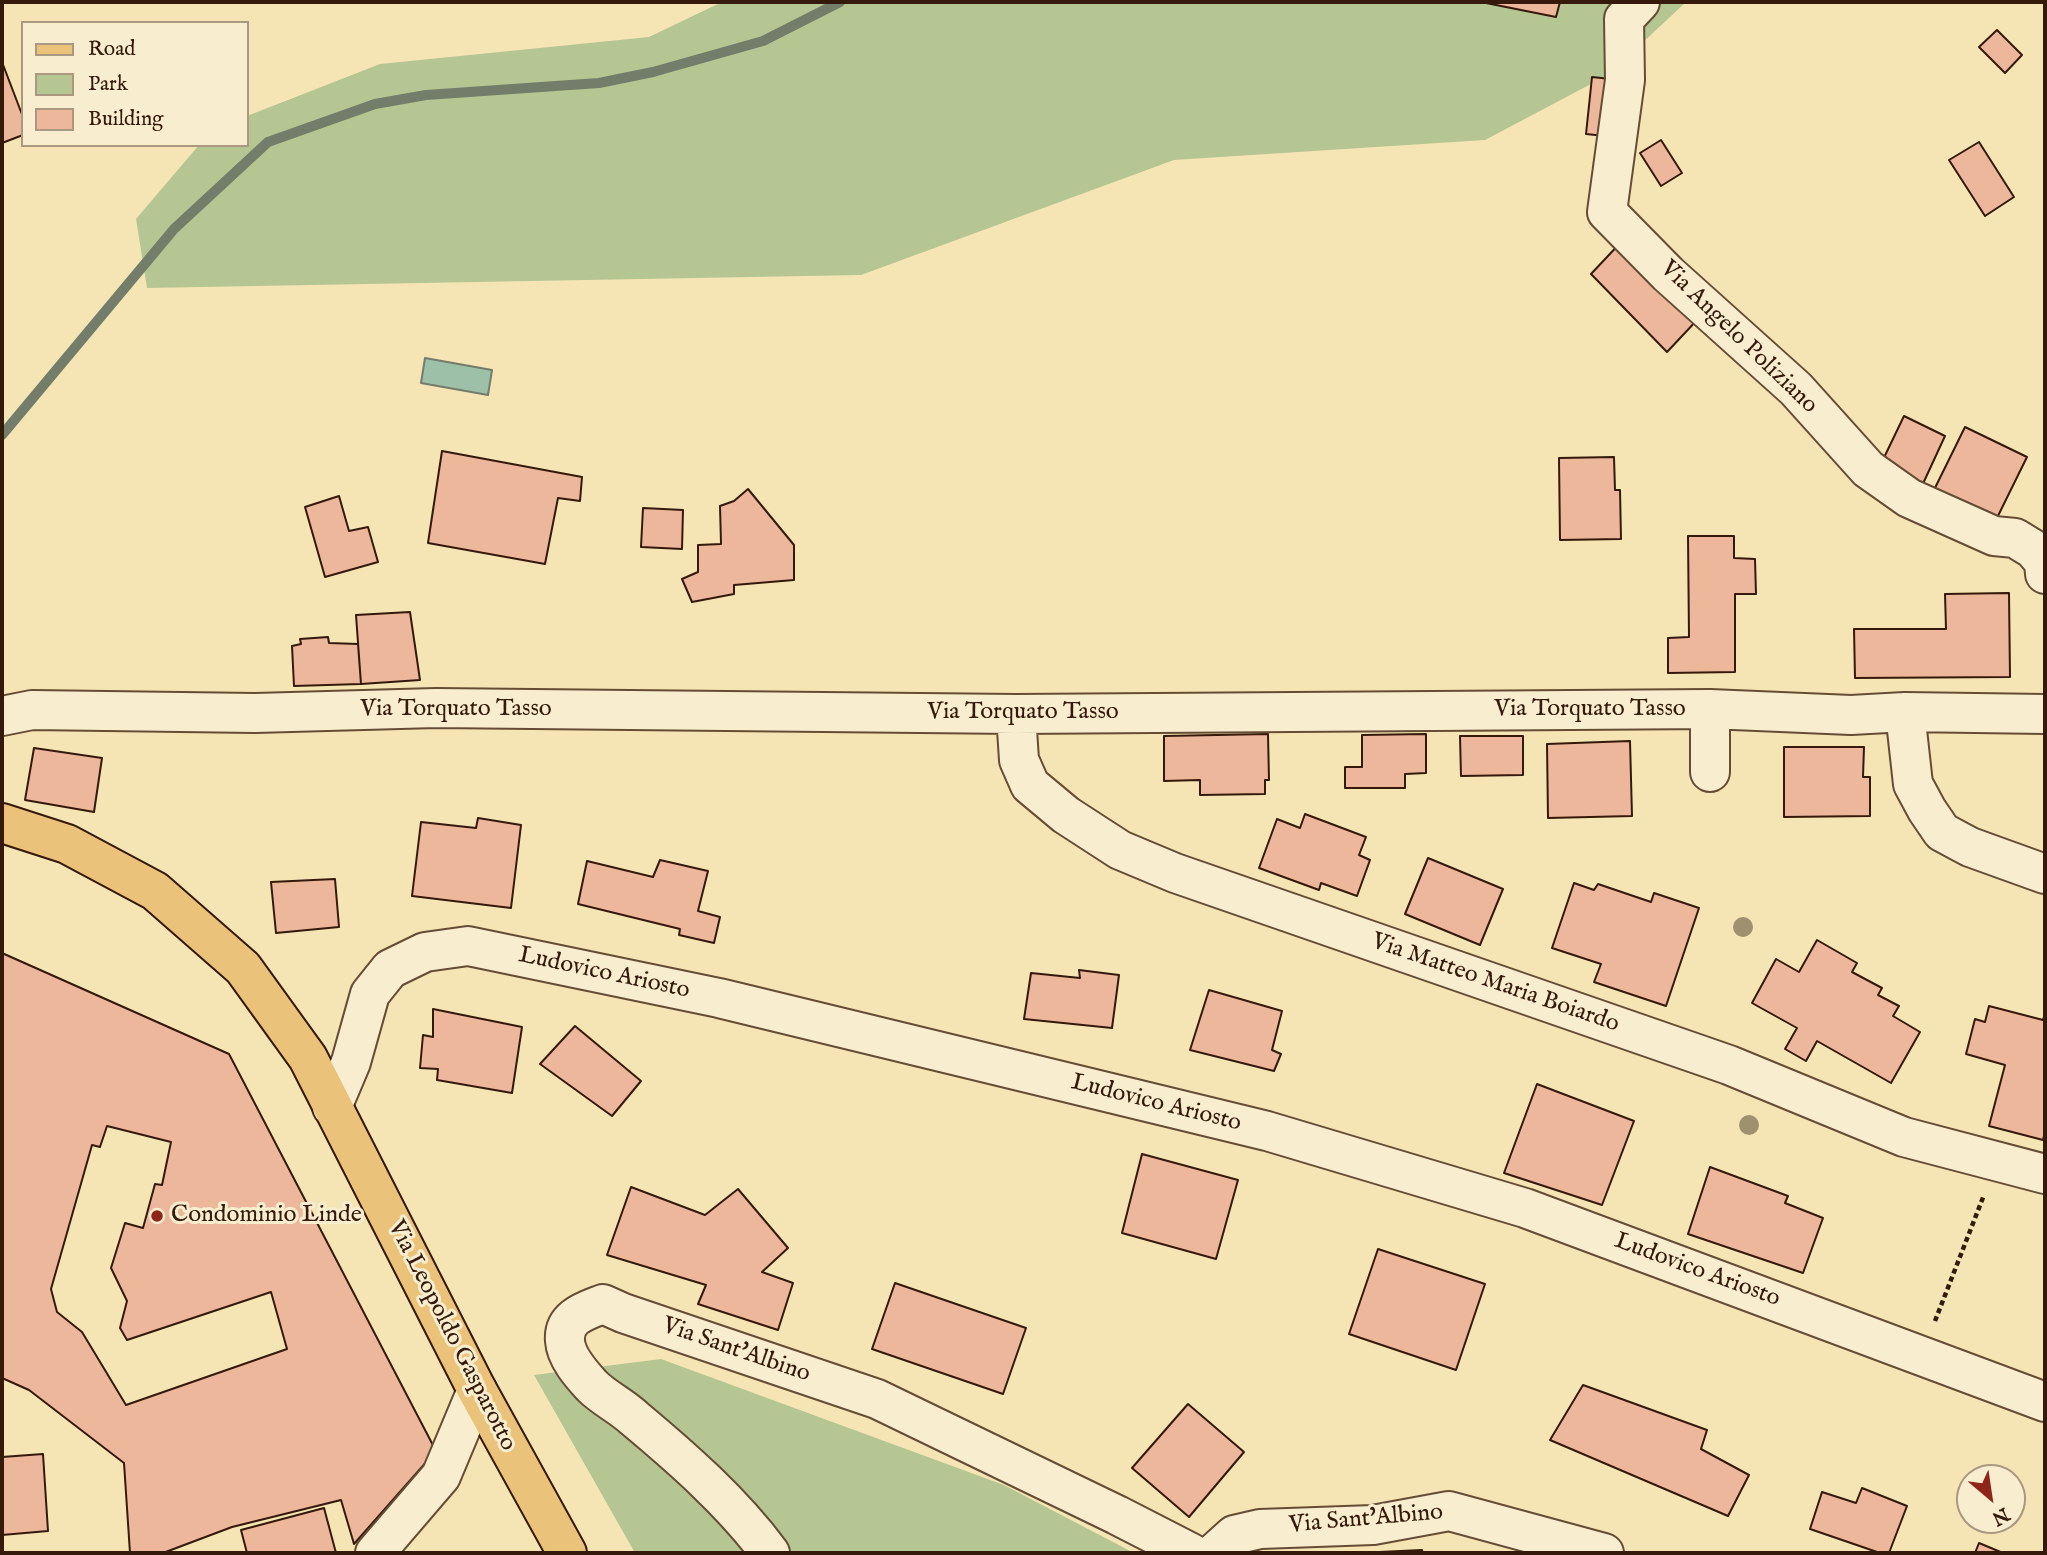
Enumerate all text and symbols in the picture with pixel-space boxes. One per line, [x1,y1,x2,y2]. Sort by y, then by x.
legend [21,21,248,147]
text: Road [88,36,135,63]
text: Park [88,71,128,98]
text: Building [88,106,163,133]
street label: Via Angelo Poliziano [1653,255,1823,421]
street label: Via Torquato Tasso [360,696,552,724]
street label: Via Torquato Tasso [1494,696,1686,724]
street label: Via Torquato Tasso [927,699,1119,727]
street label: Via Matteo Maria Boiardo [1367,928,1623,1040]
street label: Ludovico Ariosto [516,942,692,1006]
street label: Ludovico Ariosto [1068,1069,1244,1139]
place label: Condominio Linde [171,1202,362,1230]
marker: Condominio Linde [149,1208,165,1224]
street label: Via Leopoldo Gasparotto [380,1216,522,1456]
street label: Ludovico Ariosto [1610,1228,1784,1314]
street label: Via Sant'Albino [658,1312,814,1390]
north arrow [1956,1464,2026,1534]
street label: Via Sant'Albino [1288,1499,1444,1541]
text: N [1987,1501,2013,1530]

